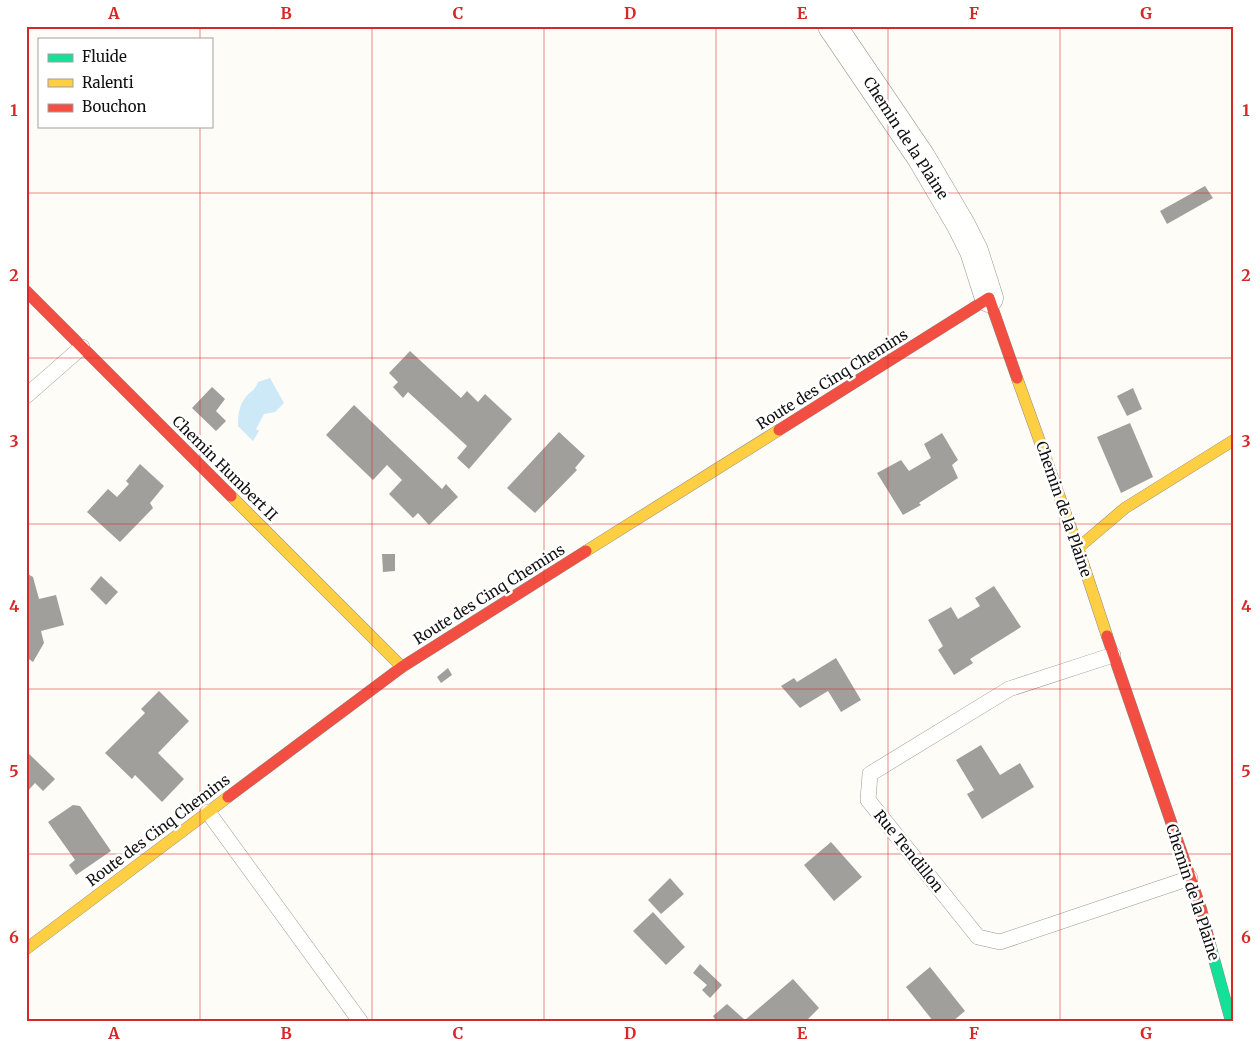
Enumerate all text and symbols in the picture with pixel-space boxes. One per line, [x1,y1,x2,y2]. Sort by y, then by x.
text: A [107,3,120,23]
text: B [280,3,292,23]
text: C [453,3,463,23]
text: D [624,3,636,23]
text: E [797,3,808,23]
text: F [969,3,979,23]
text: G [1140,3,1152,23]
legend [38,38,212,128]
text: Fluide [82,47,127,66]
text: Ralenti [82,73,134,92]
street label: Chemin de la Plaine [859,73,953,203]
text: Bouchon [82,97,146,116]
text: 1 [10,100,18,120]
text: 1 [1242,100,1250,120]
text: 2 [9,265,19,285]
text: 2 [1241,265,1251,285]
street label: Route des Cinq Chemins [753,325,911,433]
street label: Chemin Humbert II [168,411,282,525]
text: 3 [9,431,19,451]
text: 3 [1241,431,1251,451]
street label: Chemin de la Plaine [1032,439,1096,580]
street label: Route des Cinq Chemins [410,540,568,648]
text: 4 [9,596,19,616]
text: 4 [1241,596,1251,616]
text: 5 [9,761,19,781]
text: 5 [1241,761,1251,781]
street label: Route des Cinq Chemins [83,770,233,890]
street label: Rue Tendillon [870,806,948,896]
street label: Chemin de la Plaine [1162,821,1224,963]
text: 6 [9,927,19,947]
text: 6 [1241,927,1251,947]
text: A [107,1023,120,1043]
text: B [280,1023,292,1043]
text: C [453,1023,463,1043]
text: D [624,1023,636,1043]
text: E [797,1023,808,1043]
text: F [969,1023,979,1043]
text: G [1140,1023,1152,1043]

